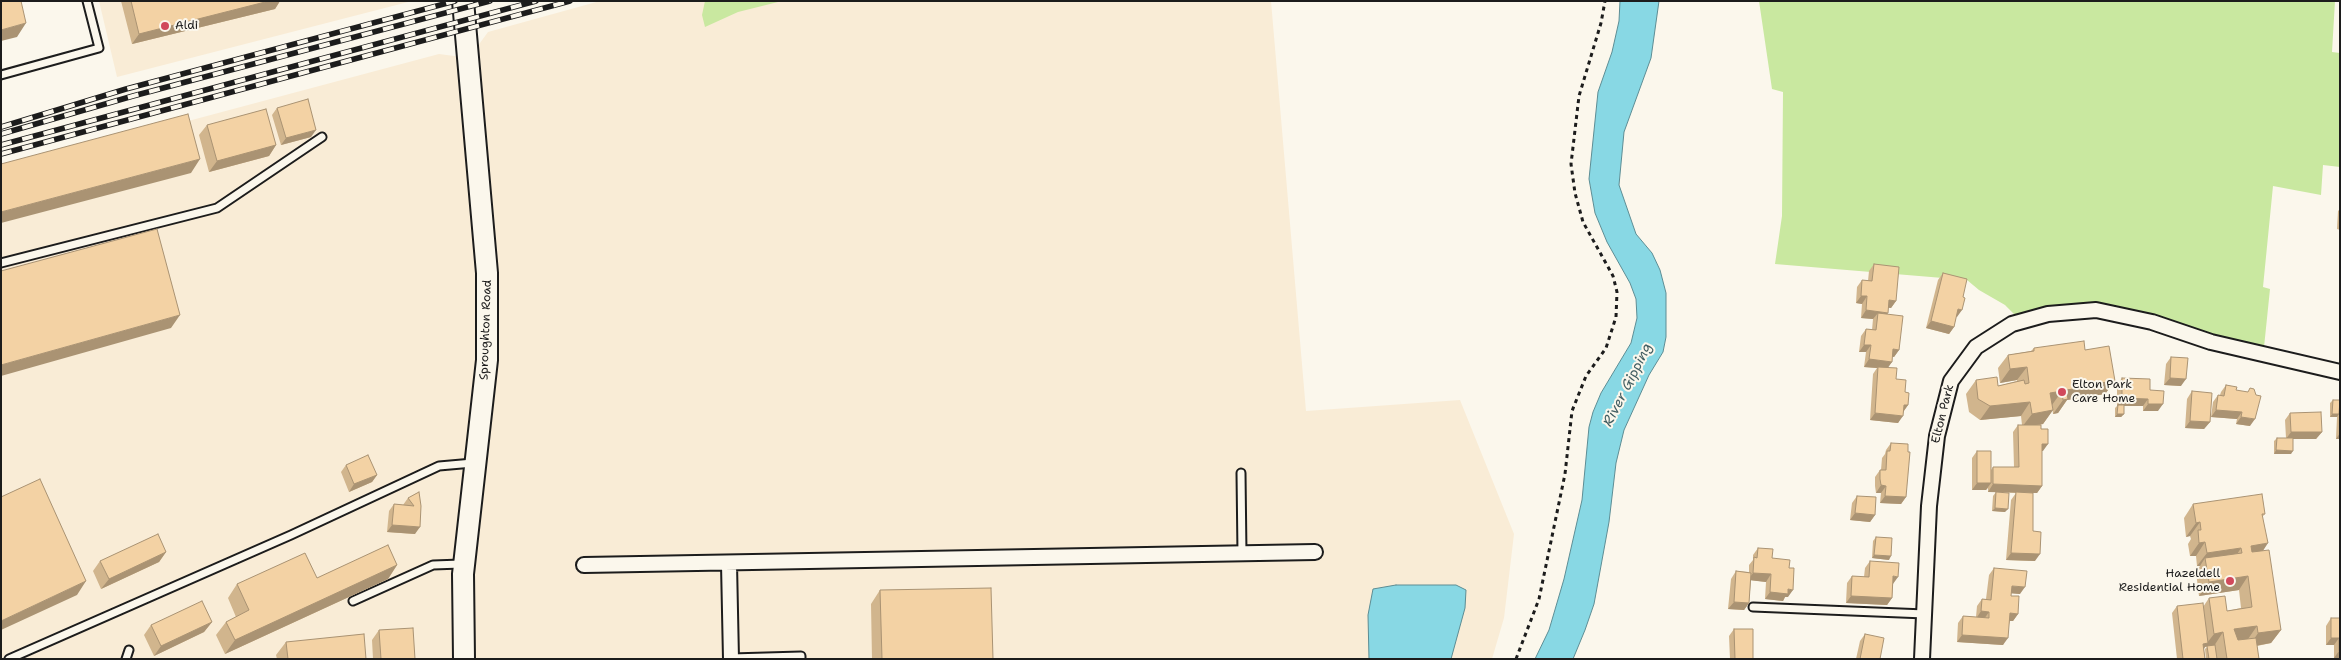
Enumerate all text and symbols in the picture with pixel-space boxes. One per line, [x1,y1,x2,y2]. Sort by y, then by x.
place label: Aldi [175,19,198,33]
marker: Aldi [159,20,171,32]
street label: Sproughton Road [477,280,495,380]
water label: River Gipping [1600,340,1656,430]
place label: Elton Park Care Home [2072,378,2135,406]
street label: Elton Park [1929,383,1957,445]
marker: Elton Park Care Home [2056,386,2068,398]
place label: Hazeldell Residential Home [2119,567,2220,595]
marker: Hazeldell Residential Home [2224,575,2236,587]

